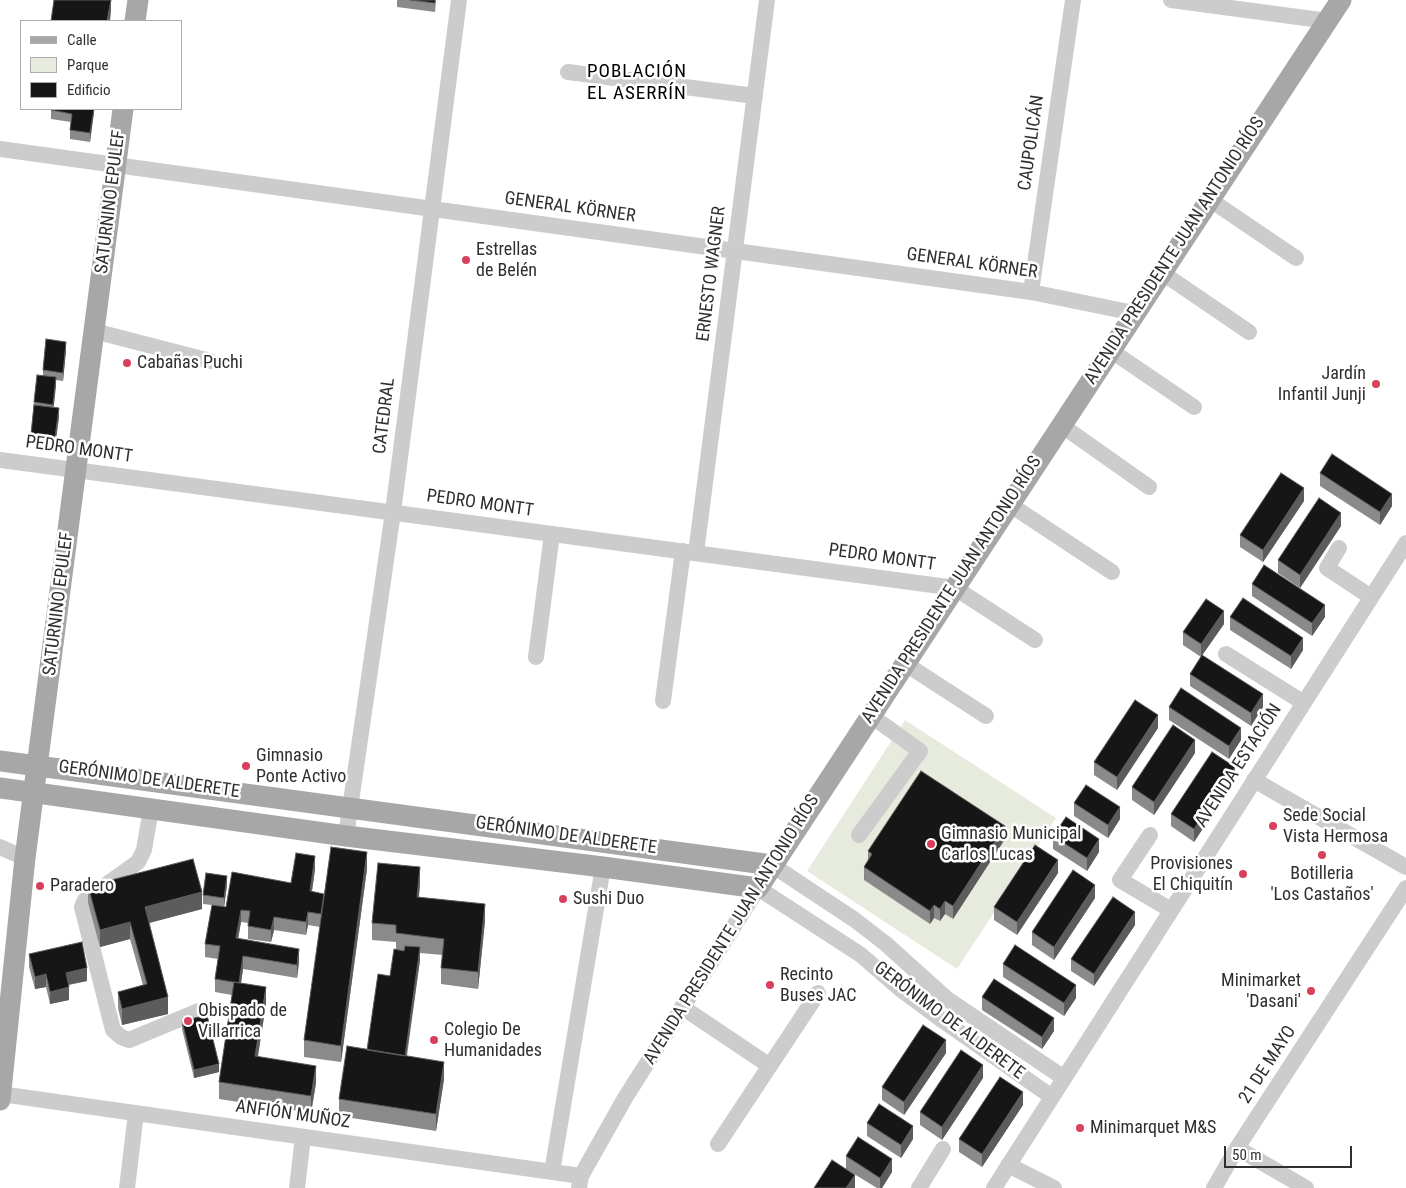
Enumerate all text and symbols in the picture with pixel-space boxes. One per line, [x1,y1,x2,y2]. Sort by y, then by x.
legend [20,20,182,110]
text: Calle [67,31,97,49]
text: Parque [67,56,109,74]
district label: POBLACIÓN EL ASERRÍN [586,61,688,105]
text: Edificio [67,81,110,99]
street label: CAUPOLICÁN [1015,94,1049,192]
street label: AVENIDA PRESIDENTE JUAN ANTONIO RÍOS [1080,113,1270,389]
street label: SATURNINO EPULEF [91,129,131,275]
street label: GENERAL KÖRNER [503,188,637,228]
street label: ERNESTO WAGNER [693,205,731,343]
place label: Estrellas de Belén [476,239,537,282]
street label: GENERAL KÖRNER [905,244,1039,284]
marker: Estrellas de Belén [460,254,472,266]
place label: Cabañas Puchi [137,352,243,374]
marker: Cabañas Puchi [121,357,133,369]
place label: Jardín Infantil Junji [1278,363,1366,406]
street label: CATEDRAL [370,377,400,455]
marker: Jardín Infantil Junji [1370,378,1382,390]
street label: PEDRO MONTT [24,432,134,468]
street label: AVENIDA PRESIDENTE JUAN ANTONIO RÍOS [857,452,1047,728]
street label: PEDRO MONTT [425,486,535,522]
street label: SATURNINO EPULEF [39,531,79,677]
street label: PEDRO MONTT [827,540,937,576]
street label: AVENIDA ESTACIÓN [1191,700,1287,832]
place label: Gimnasio Ponte Activo [256,745,346,788]
street label: GERÓNIMO DE ALDERETE [57,757,241,803]
marker: Gimnasio Ponte Activo [240,760,252,772]
street label: AVENIDA PRESIDENTE JUAN ANTONIO RÍOS [640,791,824,1069]
place label: Sede Social Vista Hermosa [1283,805,1388,848]
street label: GERÓNIMO DE ALDERETE [474,813,658,859]
marker: Sede Social Vista Hermosa [1267,820,1279,832]
place label: Gimnasio Municipal Carlos Lucas [941,823,1081,866]
marker: Gimnasio Municipal Carlos Lucas [925,838,937,850]
marker: Botilleria 'Los Castaños' [1316,849,1328,861]
place label: Provisiones El Chiquitín [1150,853,1233,896]
place label: Botilleria 'Los Castaños' [1270,863,1374,906]
marker: Provisiones El Chiquitín [1237,868,1249,880]
place label: Paradero [50,875,114,897]
marker: Paradero [34,880,46,892]
place label: Sushi Duo [573,888,644,910]
marker: Sushi Duo [557,893,569,905]
street label: GERÓNIMO DE ALDERETE [870,957,1028,1085]
place label: Recinto Buses JAC [780,964,857,1006]
place label: Minimarket 'Dasani' [1221,970,1301,1012]
marker: Recinto Buses JAC [764,979,776,991]
marker: Minimarket 'Dasani' [1305,985,1317,997]
place label: Obispado de Villarrica [198,1000,287,1042]
marker: Obispado de Villarrica [182,1015,194,1027]
place label: Colegio De Humanidades [444,1019,542,1062]
street label: 21 DE MAYO [1235,1022,1301,1108]
marker: Colegio De Humanidades [428,1034,440,1046]
street label: ANFIÓN MUÑOZ [234,1096,352,1134]
place label: Minimarquet M&S [1090,1117,1216,1139]
marker: Minimarquet M&S [1074,1122,1086,1134]
scale bar [1226,1136,1354,1168]
text: 50 m [1232,1146,1262,1164]

